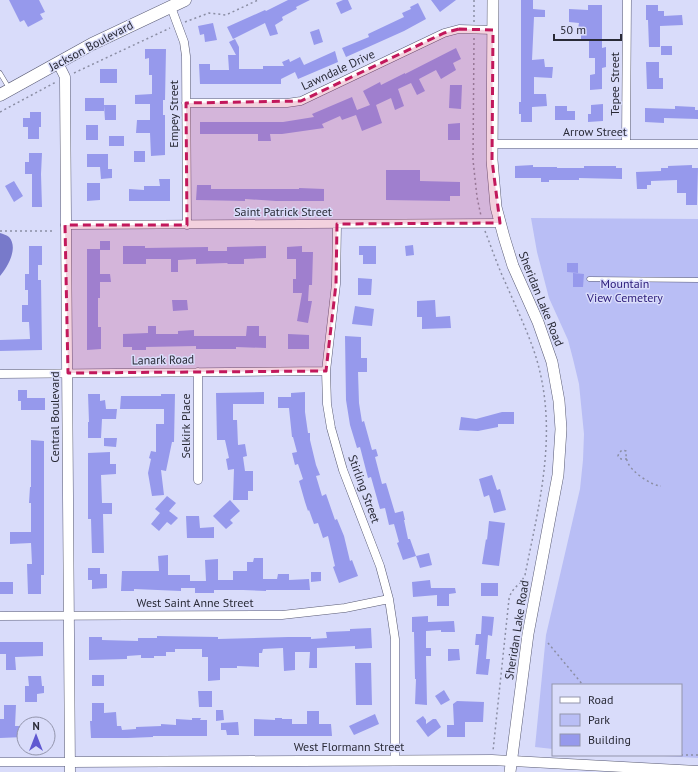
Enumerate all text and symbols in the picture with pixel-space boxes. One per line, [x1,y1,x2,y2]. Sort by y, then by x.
scale bar [554,16,621,42]
street label: Jackson Boulevard [45,17,136,75]
text: 50 m [560,22,586,37]
street label: Lawndale Drive [299,46,377,93]
street label: Tepee Street [607,52,622,116]
street label: Empey Street [166,80,181,148]
street label: Arrow Street [563,124,627,139]
street label: Saint Patrick Street [234,204,332,219]
street label: Sheridan Lake Road [516,249,567,348]
park label: Mountain View Cemetery [586,276,663,305]
street label: Lanark Road [132,351,194,368]
street label: Central Boulevard [47,371,62,463]
street label: Selkirk Place [178,393,193,459]
street label: Stirling Street [345,453,384,525]
street label: Sheridan Lake Road [501,579,532,681]
street label: West Saint Anne Street [137,595,253,610]
legend [552,684,682,756]
text: Road [588,692,613,707]
text: Park [588,712,610,727]
north arrow [16,716,56,756]
text: N [32,719,40,733]
text: Building [588,732,631,747]
street label: West Flormann Street [294,739,404,754]

